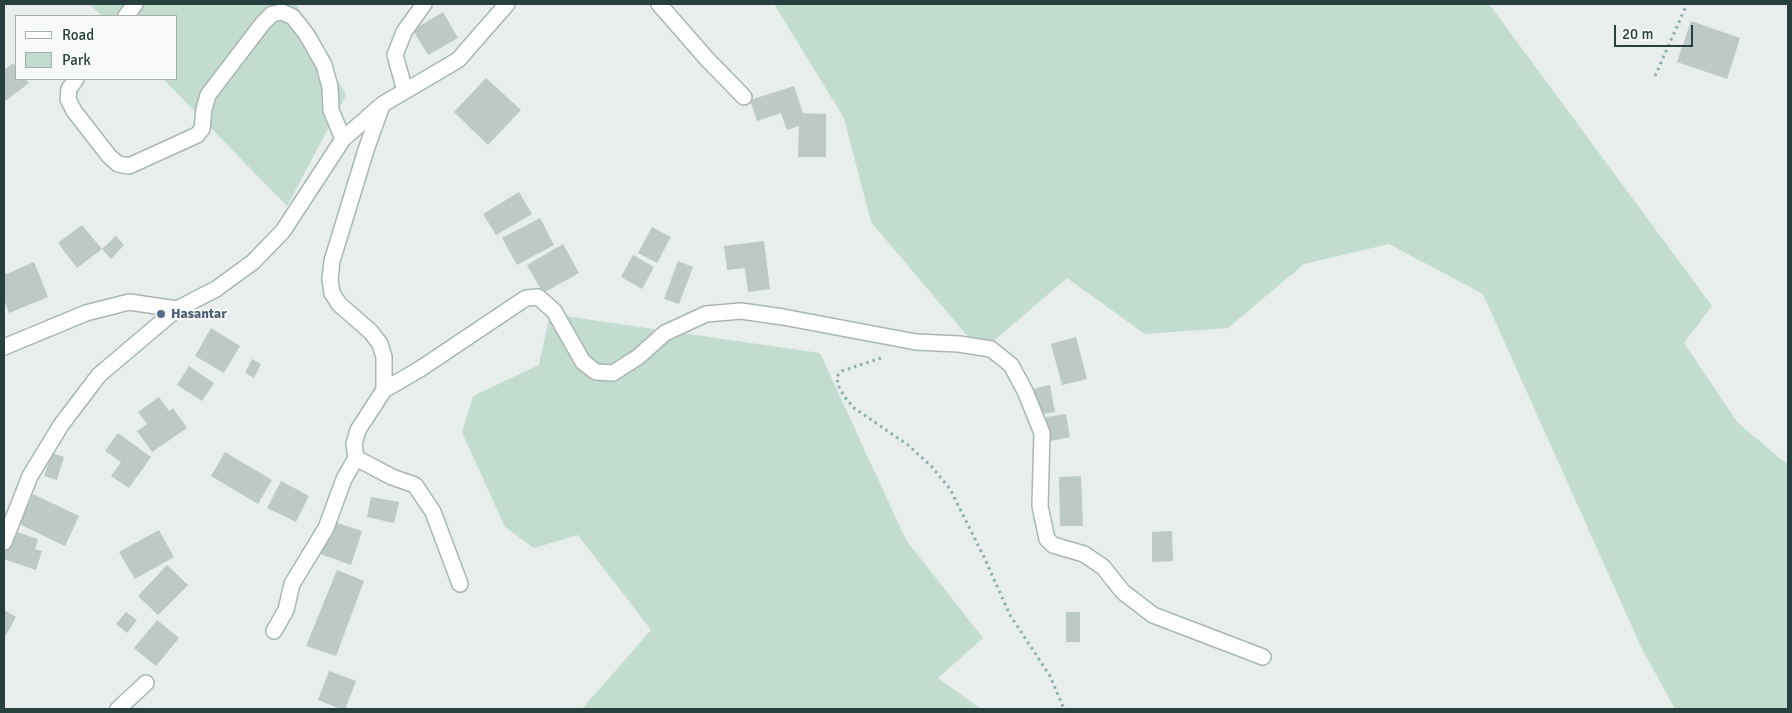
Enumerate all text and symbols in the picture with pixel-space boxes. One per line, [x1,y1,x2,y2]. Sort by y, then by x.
legend [15,15,178,80]
scale bar [1617,15,1696,47]
text: 20 m [1622,25,1653,43]
text: Road [62,26,94,44]
text: Park [62,51,91,69]
place label: Hasantar [171,306,227,322]
marker: Hasantar [155,308,167,320]

